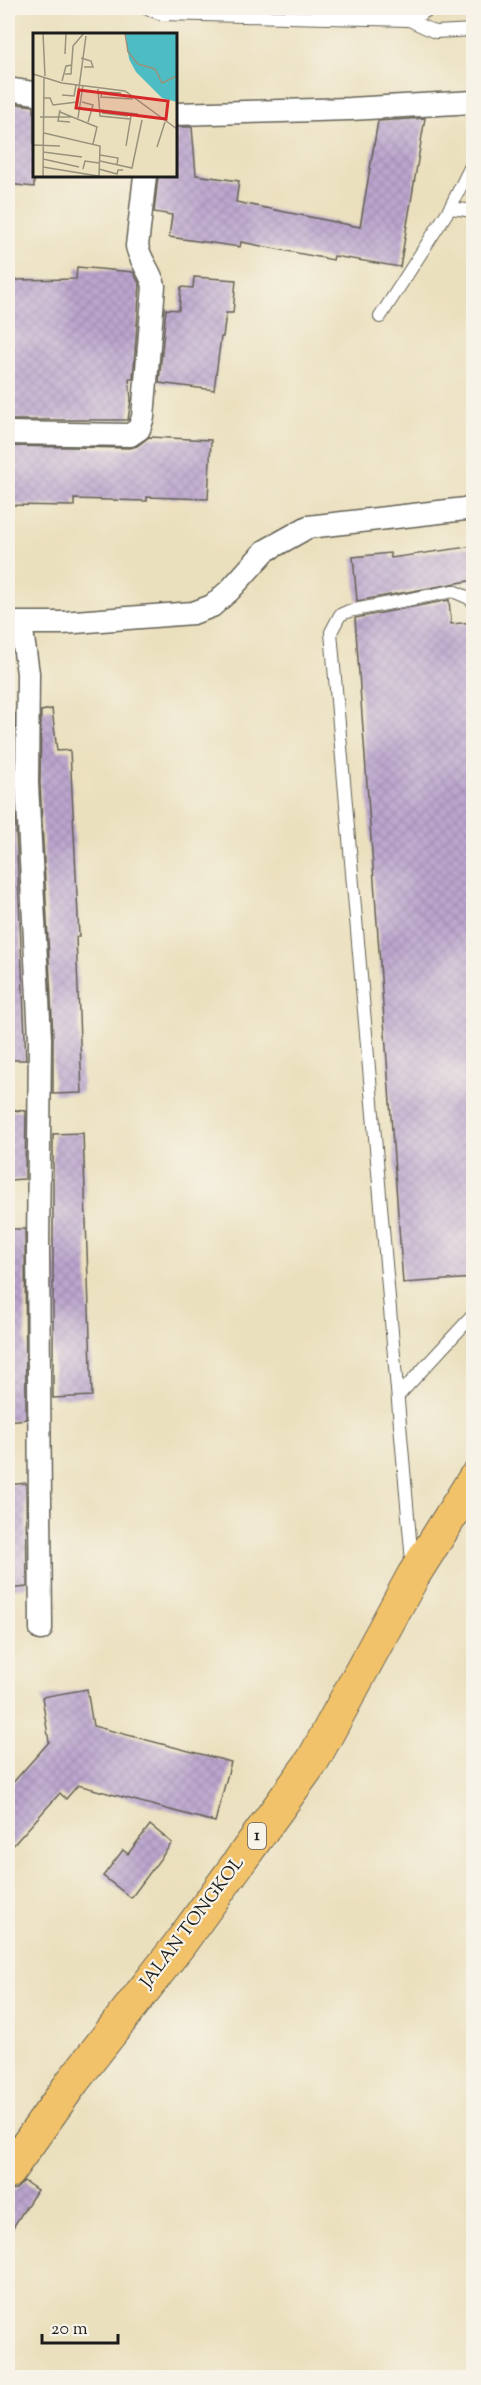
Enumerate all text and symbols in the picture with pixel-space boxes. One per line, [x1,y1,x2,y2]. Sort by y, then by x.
inset map [33,33,177,177]
road number: 1 [248,1823,266,1849]
street label: JALAN TONGKOL [134,1852,251,1995]
scale bar [42,2307,118,2345]
text: 20 m [51,2317,88,2343]

